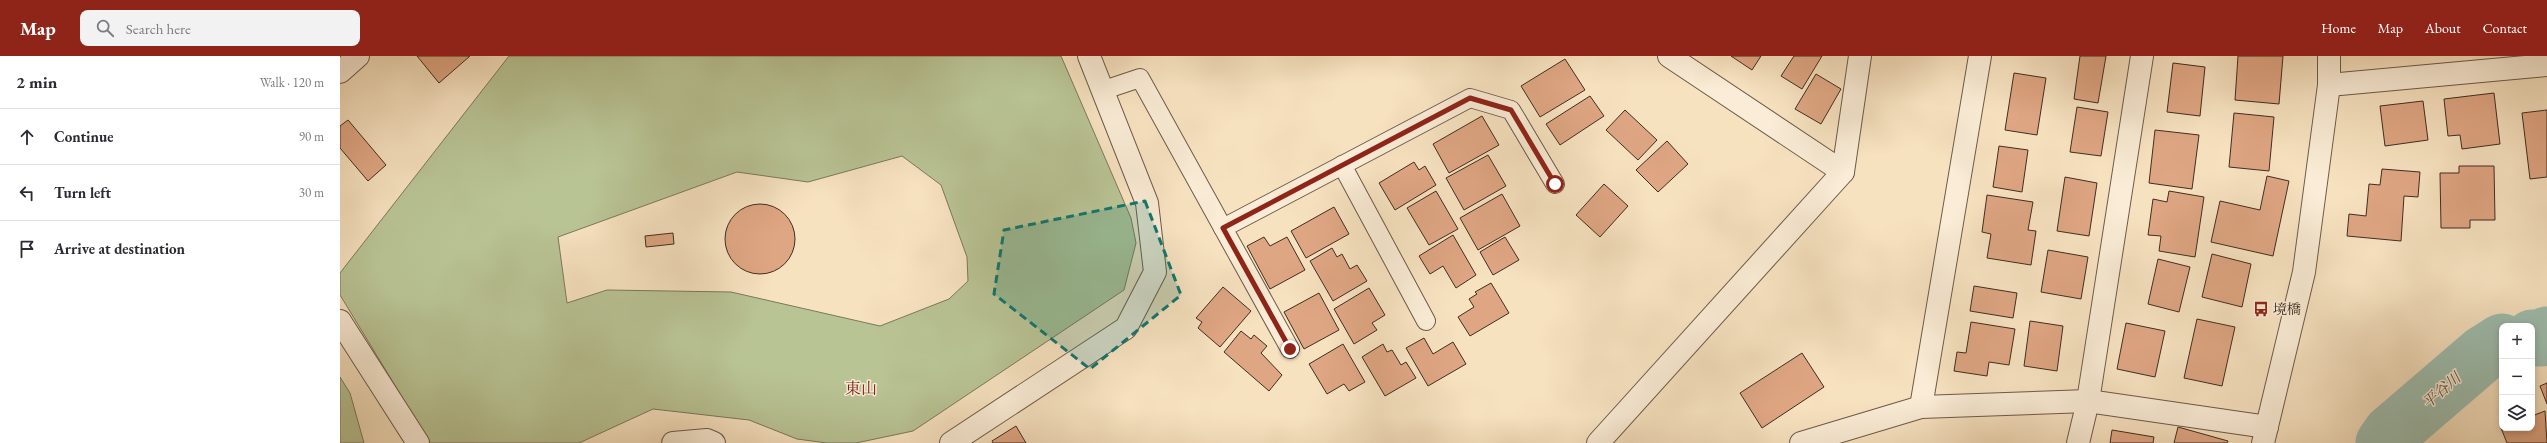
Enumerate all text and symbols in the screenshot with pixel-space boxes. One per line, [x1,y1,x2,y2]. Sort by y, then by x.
search box [80,10,360,46]
text: Map [20,16,56,41]
icon: search [94,17,116,39]
text: Search here [126,19,191,38]
text: Home [2321,19,2356,37]
text: Map [2378,19,2403,37]
text: About [2425,19,2461,37]
text: Contact [2483,19,2527,37]
text: 2 min [16,71,57,93]
text: Walk · 120 m [260,74,324,91]
icon: ahead [16,126,38,148]
text: Continue [54,127,114,146]
text: 90 m [299,128,324,145]
route start [1546,175,1564,193]
icon: left [16,182,38,204]
text: Turn left [54,183,111,202]
text: 30 m [299,184,324,201]
icon: arrive [16,238,38,260]
text: Arrive at destination [54,239,185,258]
bus stop icon: 境橋 [2252,300,2270,318]
place label: 境橋 [2273,300,2301,318]
map controls [2499,323,2535,431]
button: + [2499,323,2535,359]
route end [1281,340,1299,358]
button: − [2499,359,2535,395]
water label: 平谷川 [2418,367,2466,412]
district label: 東山 [845,378,877,399]
button: layers [2499,395,2535,431]

